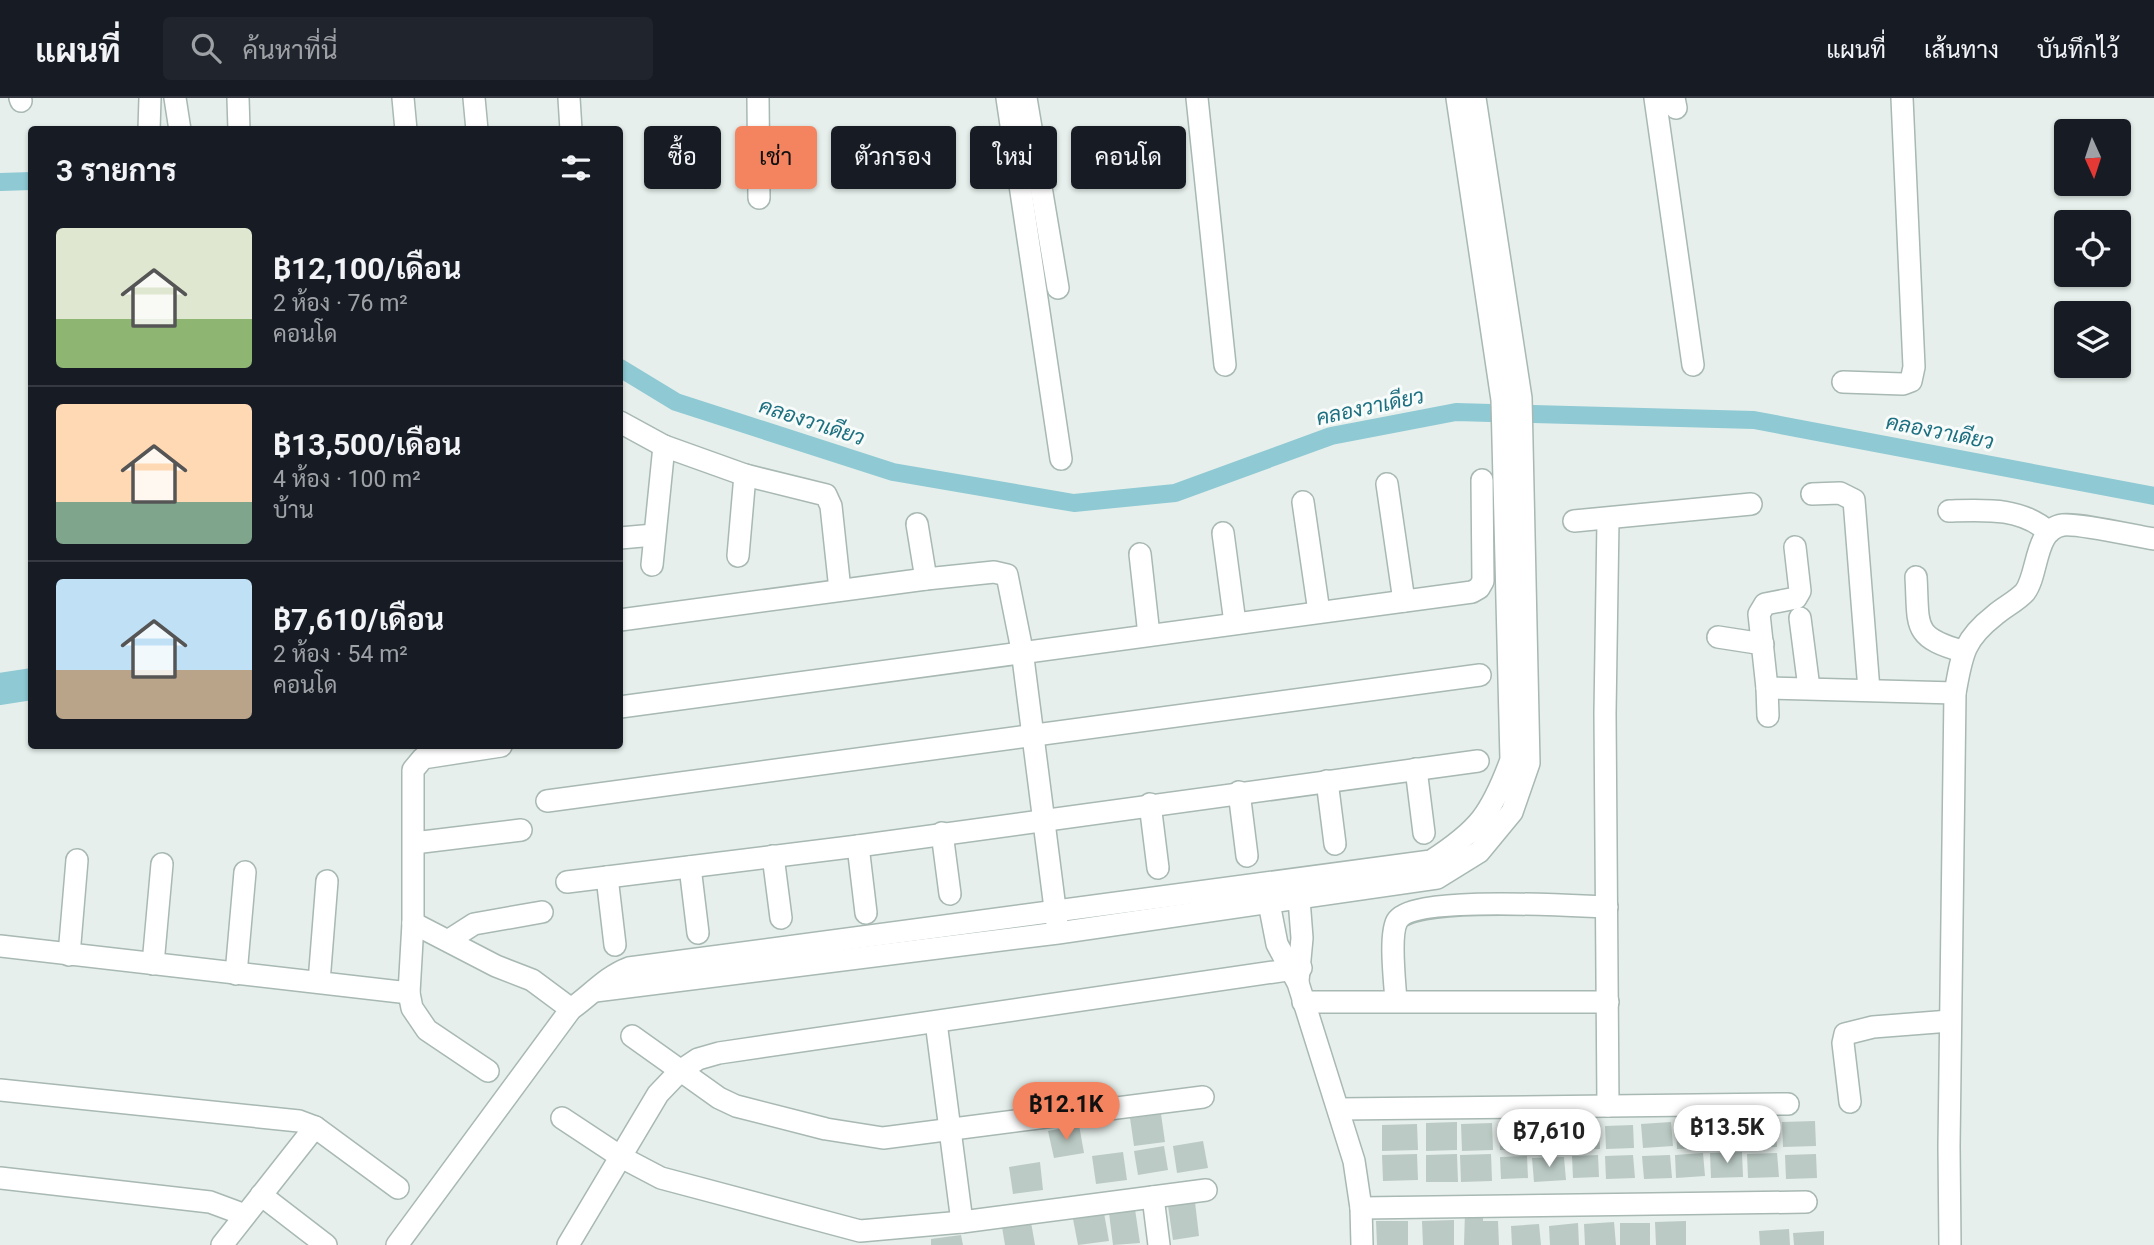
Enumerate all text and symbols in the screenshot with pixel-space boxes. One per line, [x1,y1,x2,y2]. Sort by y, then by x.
search box [163,17,653,80]
icon: search [187,29,225,67]
text: แผนที่ [35,31,121,70]
text: ค้นหาที่นี่ [243,35,338,65]
text: แผนที่ [1826,36,1886,64]
text: เส้นทาง [1924,36,1999,64]
text: บันทึกไว้ [2037,36,2119,64]
north arrow [2054,119,2132,196]
map controls [2054,119,2131,378]
chip: ซื้อ [644,126,721,189]
chip: เช่า [735,126,817,189]
chip: ตัวกรอง [831,126,956,189]
chip: ใหม่ [970,126,1057,189]
chip: คอนโด [1071,126,1186,189]
icon: filters [557,149,595,187]
text: 3 รายการ [56,153,177,188]
button: locate [2054,210,2131,287]
text: ฿12,100/เดือน [273,251,461,286]
icon: home [112,256,196,340]
text: 2 ห้อง · 76 m² [273,290,408,317]
button: layers [2054,301,2131,378]
text: คอนโด [273,321,337,348]
water label: คลองวาเดียว [1314,383,1426,430]
water label: คลองวาเดียว [756,393,868,450]
water label: คลองวาเดียว [1884,409,1996,454]
text: ฿13,500/เดือน [273,427,461,462]
icon: home [112,432,196,516]
text: 4 ห้อง · 100 m² [273,466,421,493]
text: บ้าน [273,497,314,524]
text: ฿7,610/เดือน [273,602,444,637]
icon: home [112,607,196,691]
text: 2 ห้อง · 54 m² [273,641,408,668]
text: คอนโด [273,672,337,699]
pin: ฿12.1K [1009,1082,1123,1142]
text: ฿12.1K [1029,1091,1103,1118]
pin: ฿13.5K [1670,1105,1784,1165]
pin: ฿7,610 [1492,1110,1606,1169]
text: ฿13.5K [1690,1114,1764,1141]
text: ฿7,610 [1513,1118,1585,1145]

